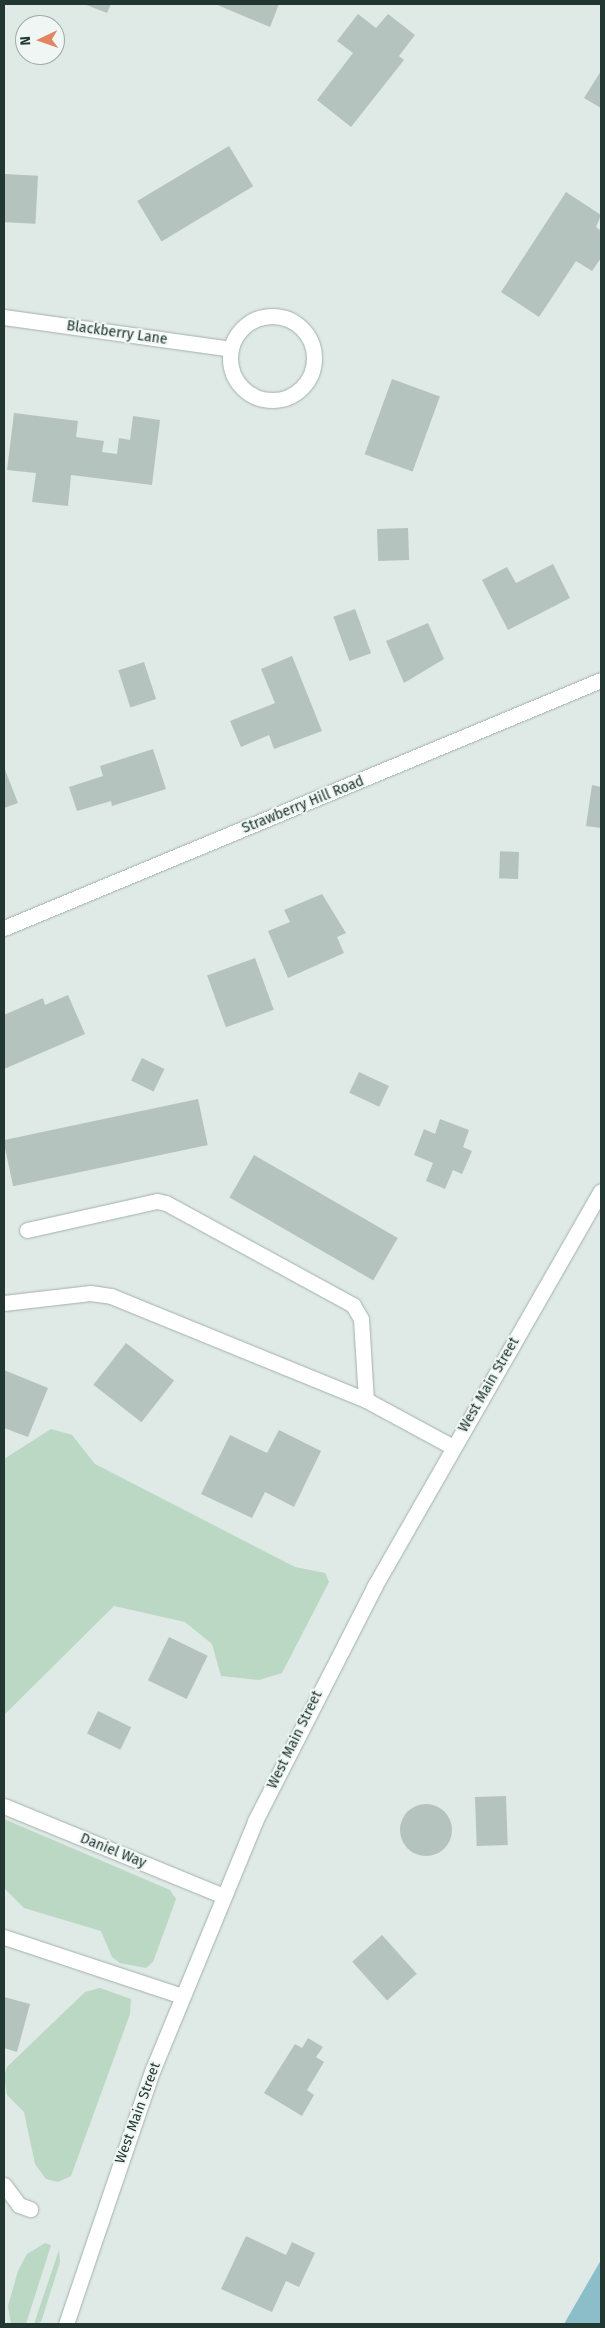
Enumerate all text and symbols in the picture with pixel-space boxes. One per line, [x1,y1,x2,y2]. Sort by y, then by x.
north arrow [15,15,65,65]
text: N [17,36,34,46]
street label: Blackberry Lane [65,318,169,348]
street label: Strawberry Hill Road [239,773,367,837]
street label: West Main Street [455,1335,523,1435]
street label: West Main Street [264,1688,326,1792]
street label: Daniel Way [78,1830,148,1872]
street label: West Main Street [112,2060,164,2166]

